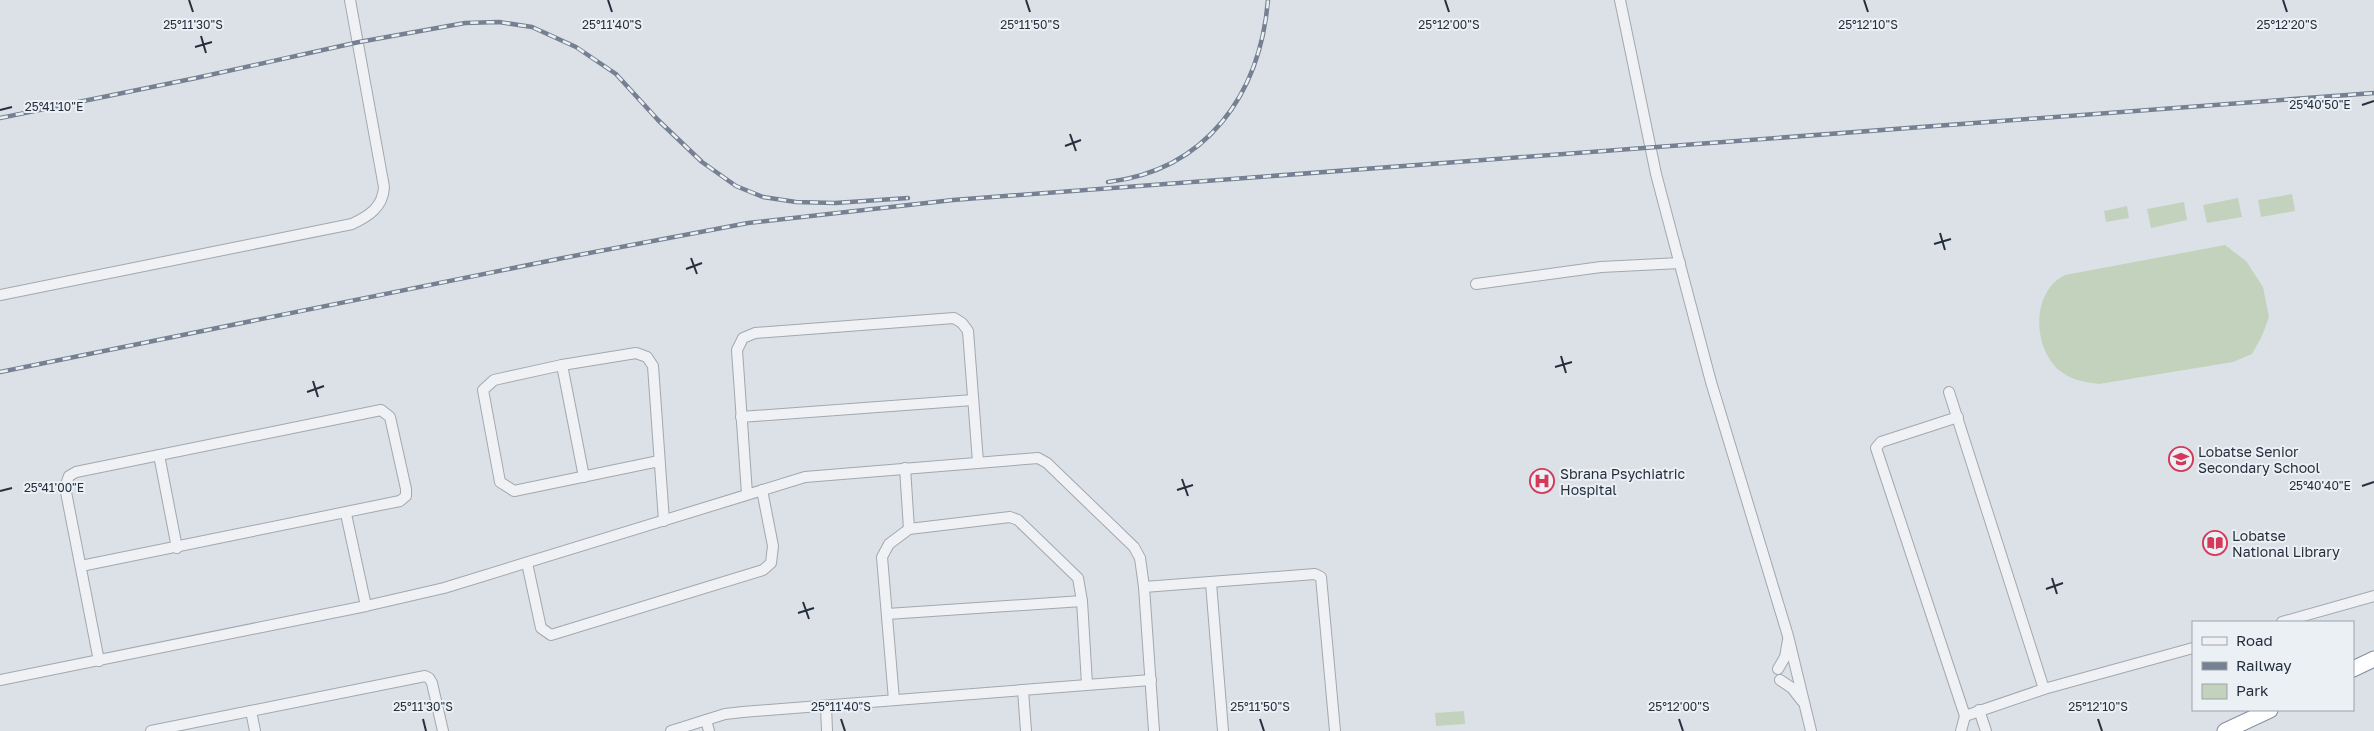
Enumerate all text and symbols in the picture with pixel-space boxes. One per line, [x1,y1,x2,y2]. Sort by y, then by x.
text: 25°11'30"S [163,17,223,32]
text: 25°11'40"S [582,17,642,32]
text: 25°11'50"S [1000,17,1060,32]
text: 25°12'00"S [1418,17,1480,32]
text: 25°12'10"S [1838,17,1898,32]
text: 25°12'20"S [2257,17,2318,32]
text: 25°40'50"E [2289,97,2351,112]
text: 25°41'10"E [25,99,83,114]
place label: Lobatse Senior Secondary School [2198,443,2320,476]
school or university icon: Lobatse Senior Secondary School [2168,446,2194,472]
place label: Sbrana Psychiatric Hospital [1560,465,1686,498]
hospital icon: Sbrana Psychiatric Hospital [1529,468,1555,494]
text: 25°40'40"E [2289,478,2351,493]
text: 25°41'00"E [24,480,84,495]
place label: Lobatse National Library [2232,527,2340,560]
library icon: Lobatse National Library [2202,530,2228,556]
legend [2192,621,2354,711]
text: Road [2236,631,2273,649]
text: Railway [2236,656,2292,674]
text: Park [2236,681,2269,699]
text: 25°11'30"S [393,699,453,714]
text: 25°11'40"S [811,699,871,714]
text: 25°11'50"S [1230,699,1290,714]
text: 25°12'00"S [1648,699,1710,714]
text: 25°12'10"S [2068,699,2128,714]

